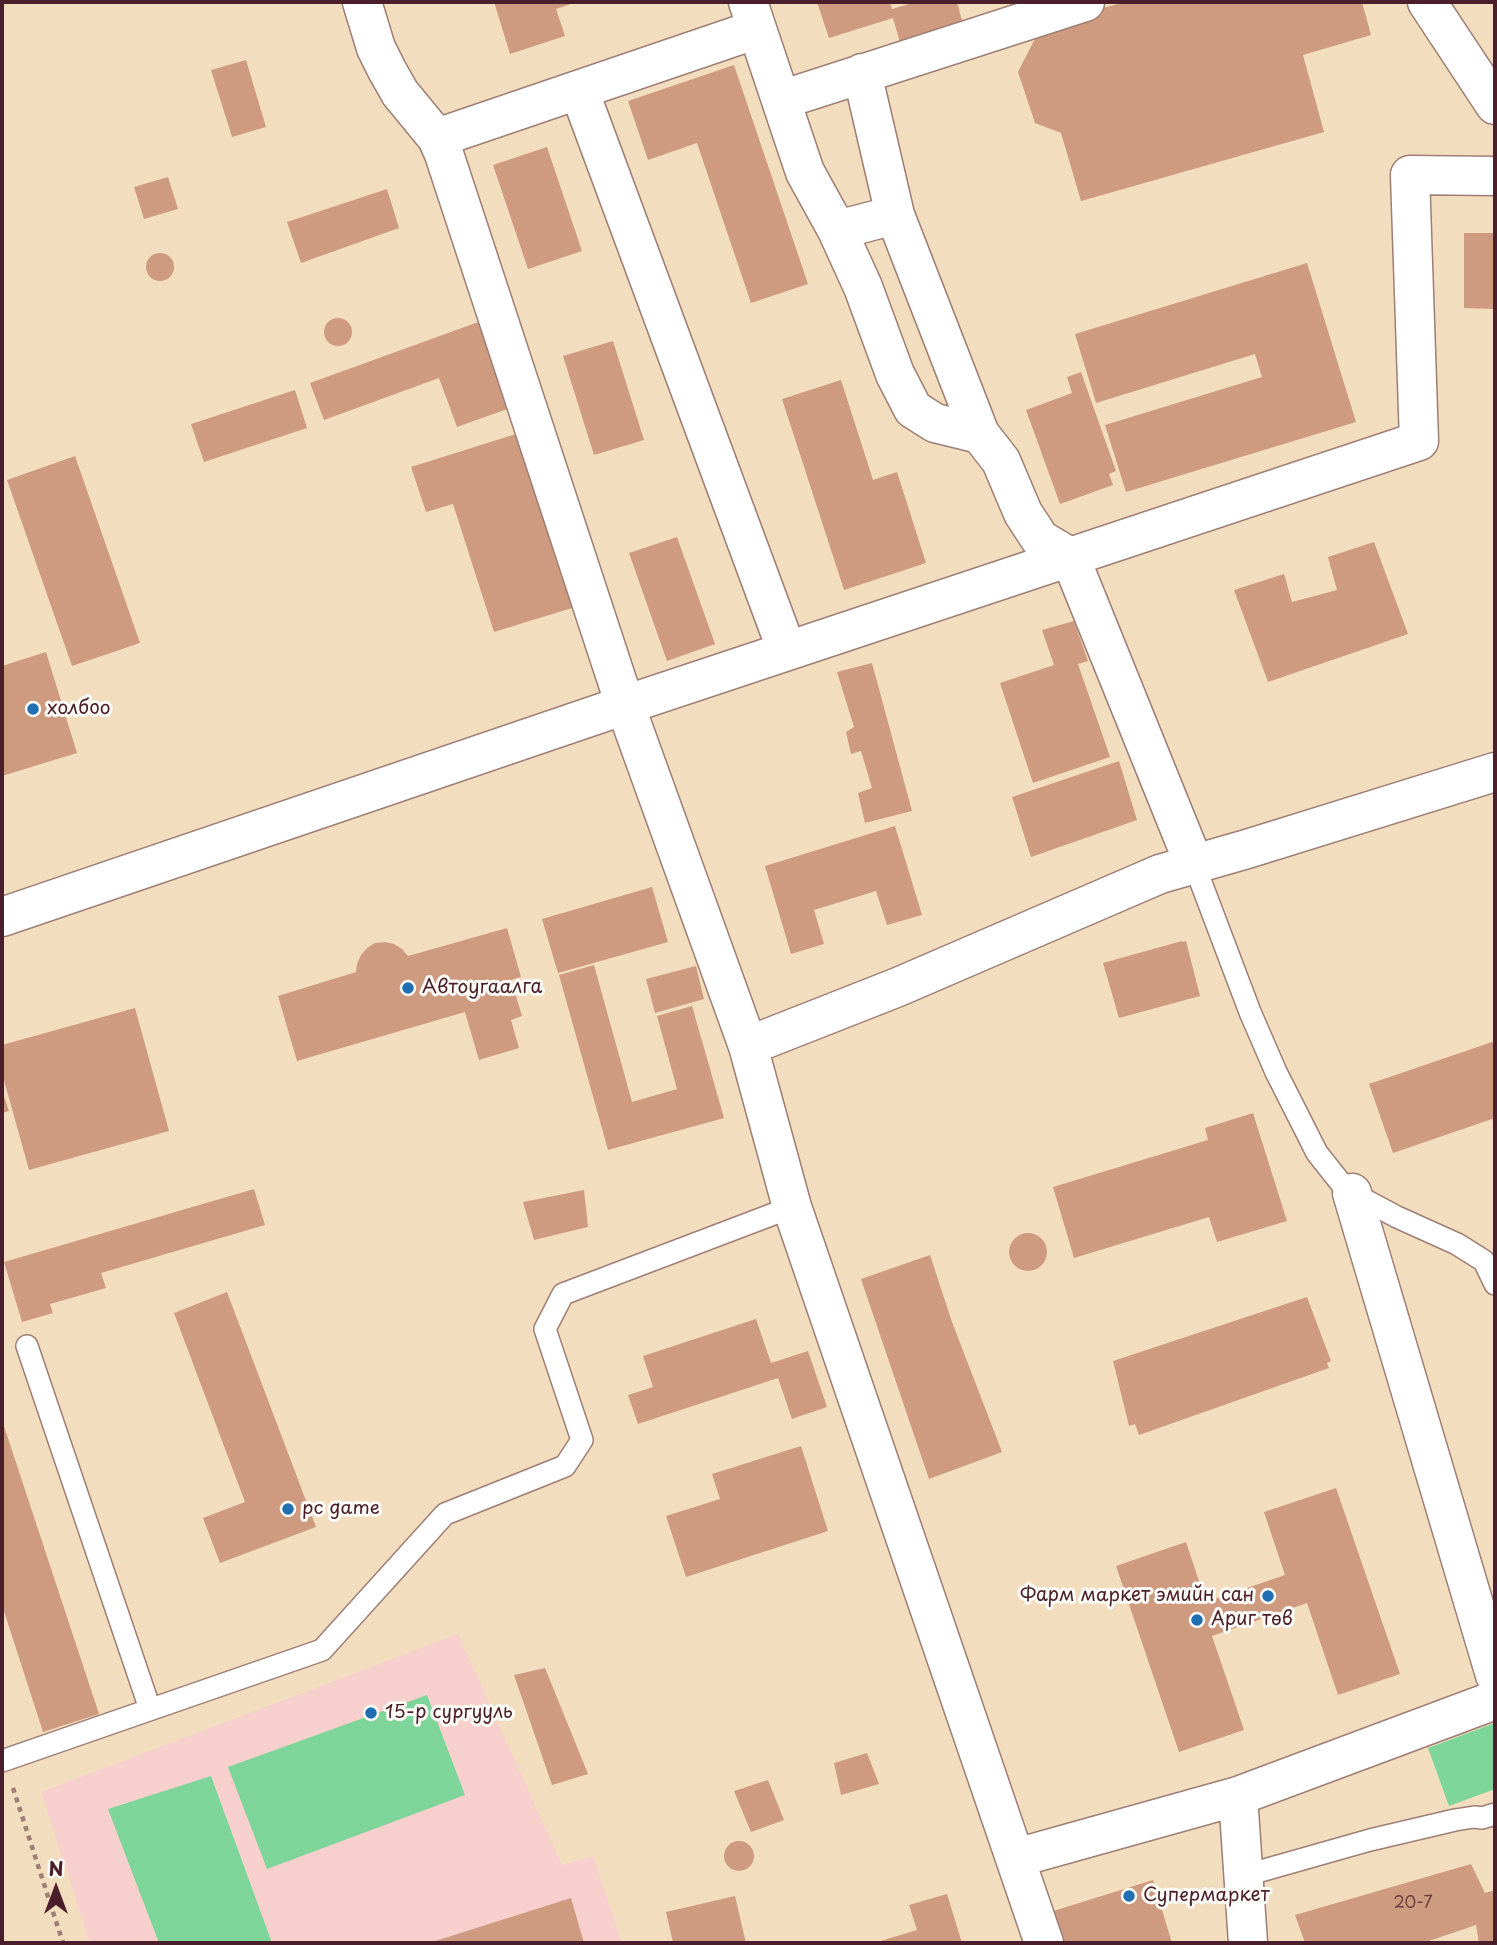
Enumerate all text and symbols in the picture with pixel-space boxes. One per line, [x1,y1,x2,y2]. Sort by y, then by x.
place label: холбоо [47,698,110,720]
marker: холбоо [25,701,41,717]
place label: Автоугаалга [422,977,542,999]
marker: Автоугаалга [400,980,416,996]
place label: pc game [302,1498,380,1520]
marker: pc game [280,1501,296,1517]
place label: Фарм маркет эмийн сан [1020,1585,1254,1607]
marker: Фарм маркет эмийн сан [1260,1588,1276,1604]
place label: Ариг төв [1211,1609,1293,1631]
marker: Ариг төв [1189,1612,1205,1628]
place label: 15-р сургууль [385,1702,513,1724]
marker: 15-р сургууль [363,1705,379,1721]
north arrow [21,1854,91,1924]
text: N [48,1854,64,1882]
place label: Супермаркет [1143,1885,1270,1907]
marker: Супермаркет [1121,1888,1137,1904]
house number: 20-7 [1393,1894,1433,1914]

